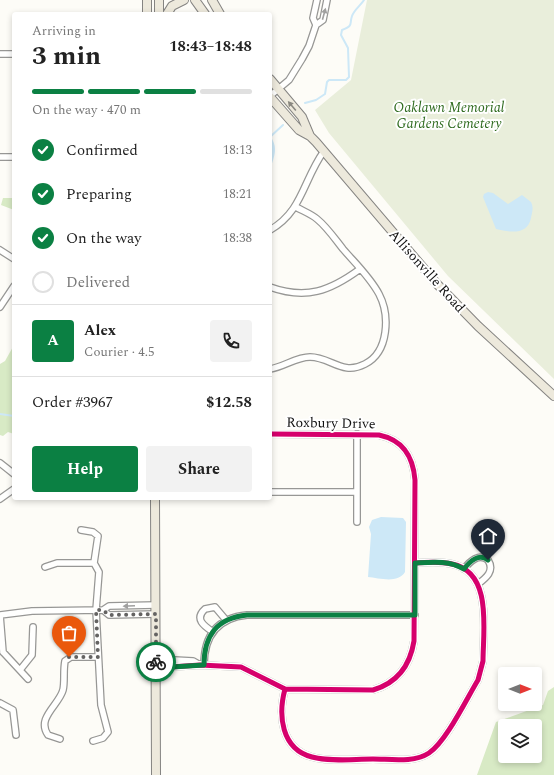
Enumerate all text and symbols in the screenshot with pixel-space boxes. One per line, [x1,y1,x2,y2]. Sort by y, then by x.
one-way arrow [321,7,327,20]
text: Arriving in [32,21,96,41]
text: 18:43–18:48 [169,35,252,58]
text: 3 min [32,36,101,76]
park label: Oaklawn Memorial Gardens Cemetery [394,97,505,134]
text: On the way · 470 m [32,100,141,120]
one-way arrow [288,101,297,111]
icon: check [32,139,54,161]
text: Confirmed [66,139,138,162]
text: 18:13 [223,140,252,160]
icon: check [32,183,54,205]
text: Preparing [66,183,132,206]
text: 18:21 [223,184,252,204]
street label: Allisonville Road [384,225,470,317]
icon: check [32,227,54,249]
text: On the way [66,227,141,250]
text: 18:38 [223,228,252,248]
text: Delivered [66,271,130,294]
text: Alex [84,319,116,342]
button: phone [210,320,252,362]
text: A [47,329,59,352]
text: Courier · 4.5 [84,342,154,362]
text: Order #3967 [32,391,113,414]
text: $12.58 [206,391,252,414]
street label: Roxbury Drive [286,412,376,434]
button: Help [32,446,138,492]
button: Share [146,446,252,492]
pin [471,519,505,560]
icon: home [477,525,499,547]
one-way arrow [122,603,135,609]
pin [52,616,86,657]
icon: bag [58,622,80,644]
courier [136,642,176,682]
icon: bike [145,651,167,673]
north arrow [498,667,542,711]
map controls [498,667,542,763]
button: layers [498,719,542,763]

